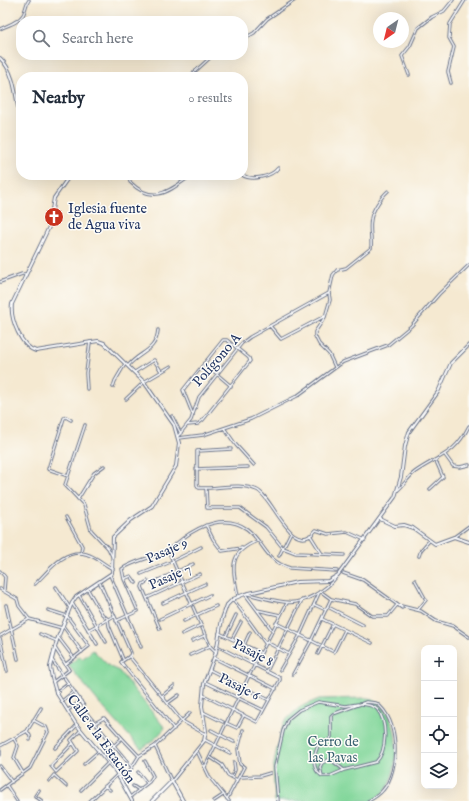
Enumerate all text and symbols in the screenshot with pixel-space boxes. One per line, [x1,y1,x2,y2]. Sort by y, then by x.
north arrow [373,12,409,48]
search box [16,16,248,60]
icon: search [30,27,52,49]
text: Search here [62,29,133,48]
text: Nearby [32,88,85,109]
text: 0 results [188,90,232,107]
place label: Iglesia fuente de Agua viva [68,200,148,234]
church icon: Iglesia fuente de Agua viva [43,206,65,228]
street label: Polígono A [189,329,246,391]
street label: Pasaje 9 [143,534,191,568]
street label: Pasaje 7 [146,560,194,594]
street label: Pasaje 8 [230,635,276,671]
map controls [421,645,457,789]
button: + [421,645,457,681]
street label: Pasaje 6 [215,669,264,705]
button: − [421,681,457,717]
street label: Calle a la Estación [63,691,140,787]
button: locate [421,717,457,753]
park label: Cerro de las Pavas [307,733,359,767]
button: layers [421,753,457,789]

